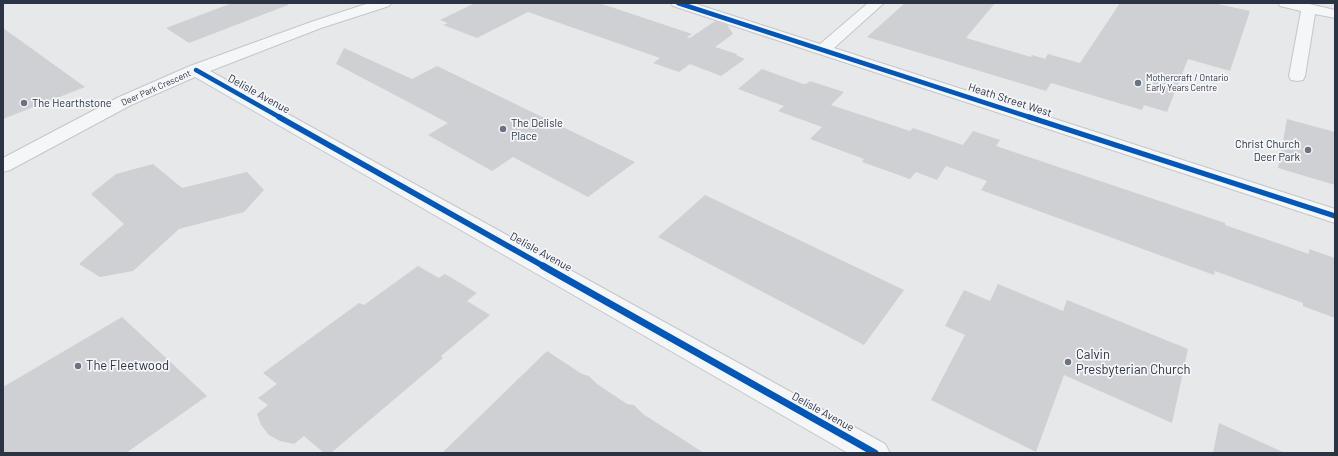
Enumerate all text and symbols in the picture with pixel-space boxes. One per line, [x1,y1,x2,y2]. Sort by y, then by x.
street label: Deer Park Crescent [120,68,192,108]
street label: Delisle Avenue [226,72,292,116]
place label: Mothercraft / Ontario Early Years Centre [1146,73,1228,94]
marker: Mothercraft / Ontario Early Years Centre [1133,78,1143,88]
street label: Heath Street West [967,80,1053,120]
place label: The Hearthstone [32,96,112,110]
marker: The Hearthstone [19,98,29,108]
place label: The Delisle Place [511,116,563,142]
marker: The Delisle Place [498,124,508,134]
place label: Christ Church Deer Park [1235,137,1300,163]
marker: Christ Church Deer Park [1303,145,1313,155]
street label: Delisle Avenue [508,230,574,274]
place label: Calvin Presbyterian Church [1076,347,1190,378]
marker: Calvin Presbyterian Church [1063,357,1073,367]
place label: The Fleetwood [86,358,169,374]
marker: The Fleetwood [73,361,83,371]
street label: Delisle Avenue [790,390,856,434]

